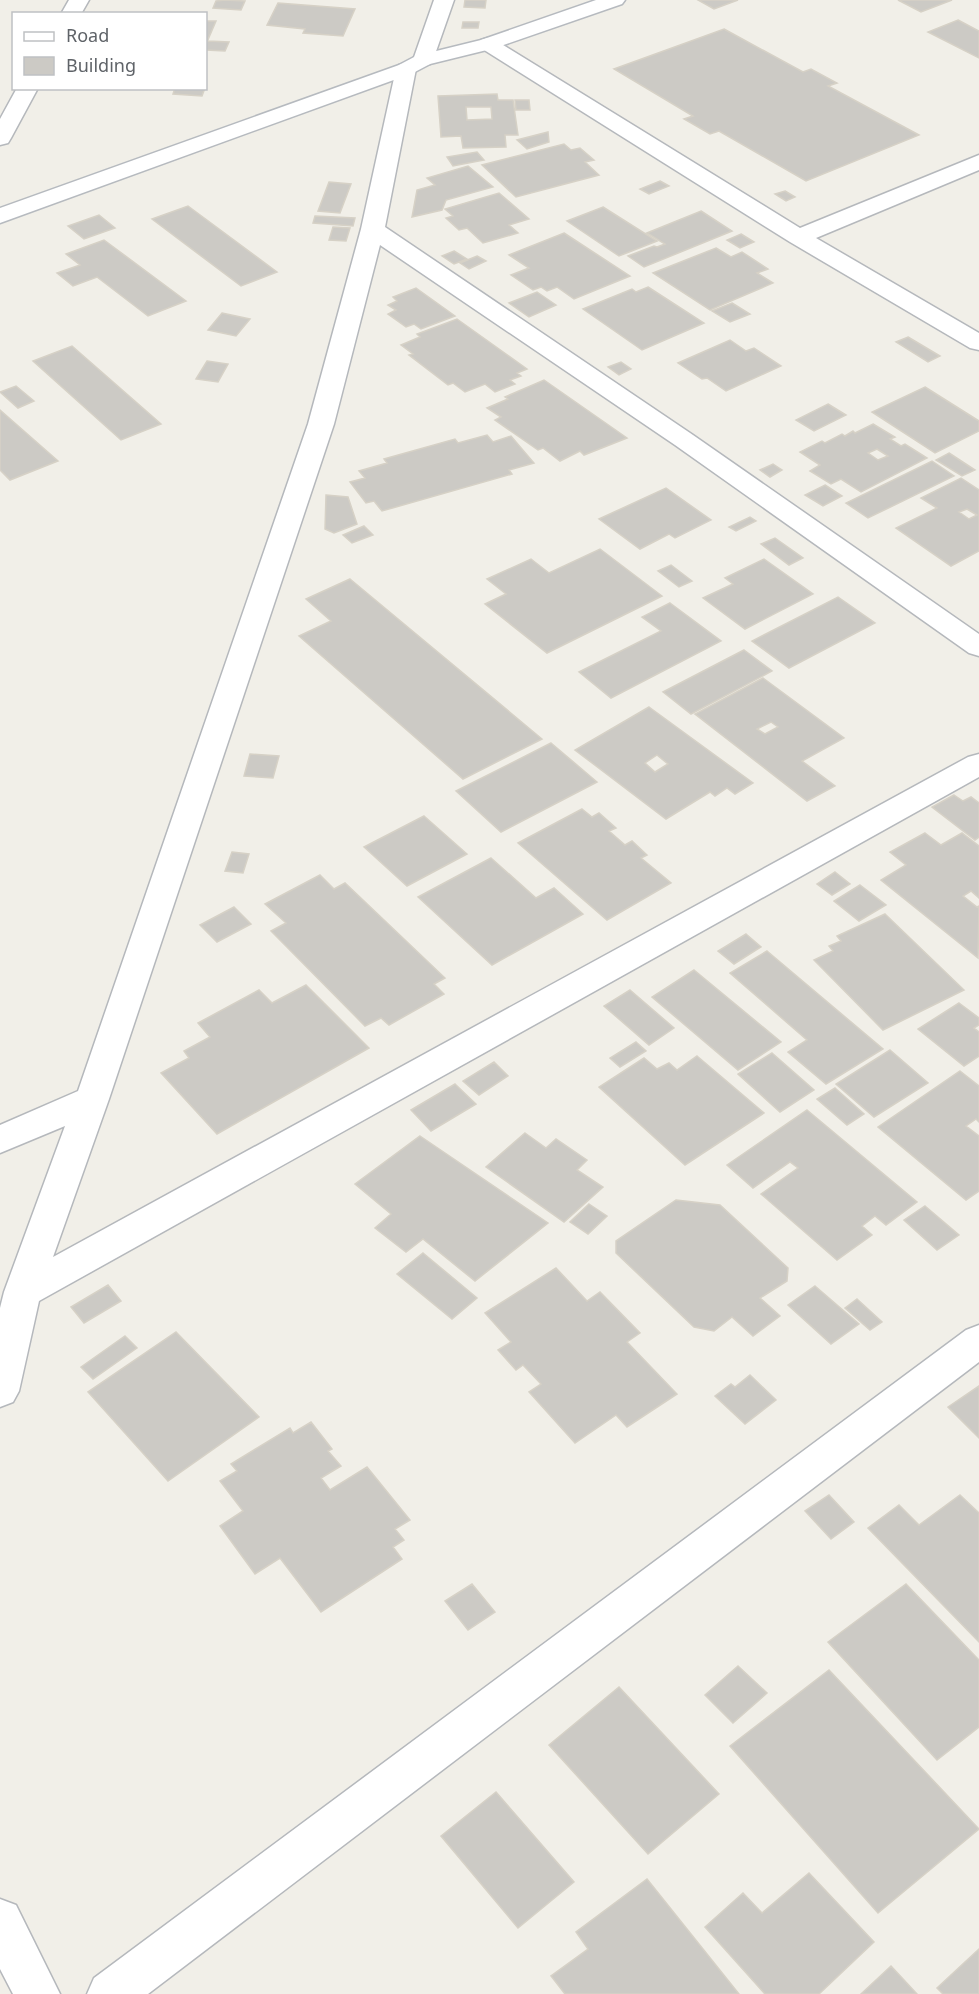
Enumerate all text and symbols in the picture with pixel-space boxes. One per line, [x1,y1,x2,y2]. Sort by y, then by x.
legend [12,12,207,90]
text: Road [66,23,109,47]
text: Building [66,53,136,77]

